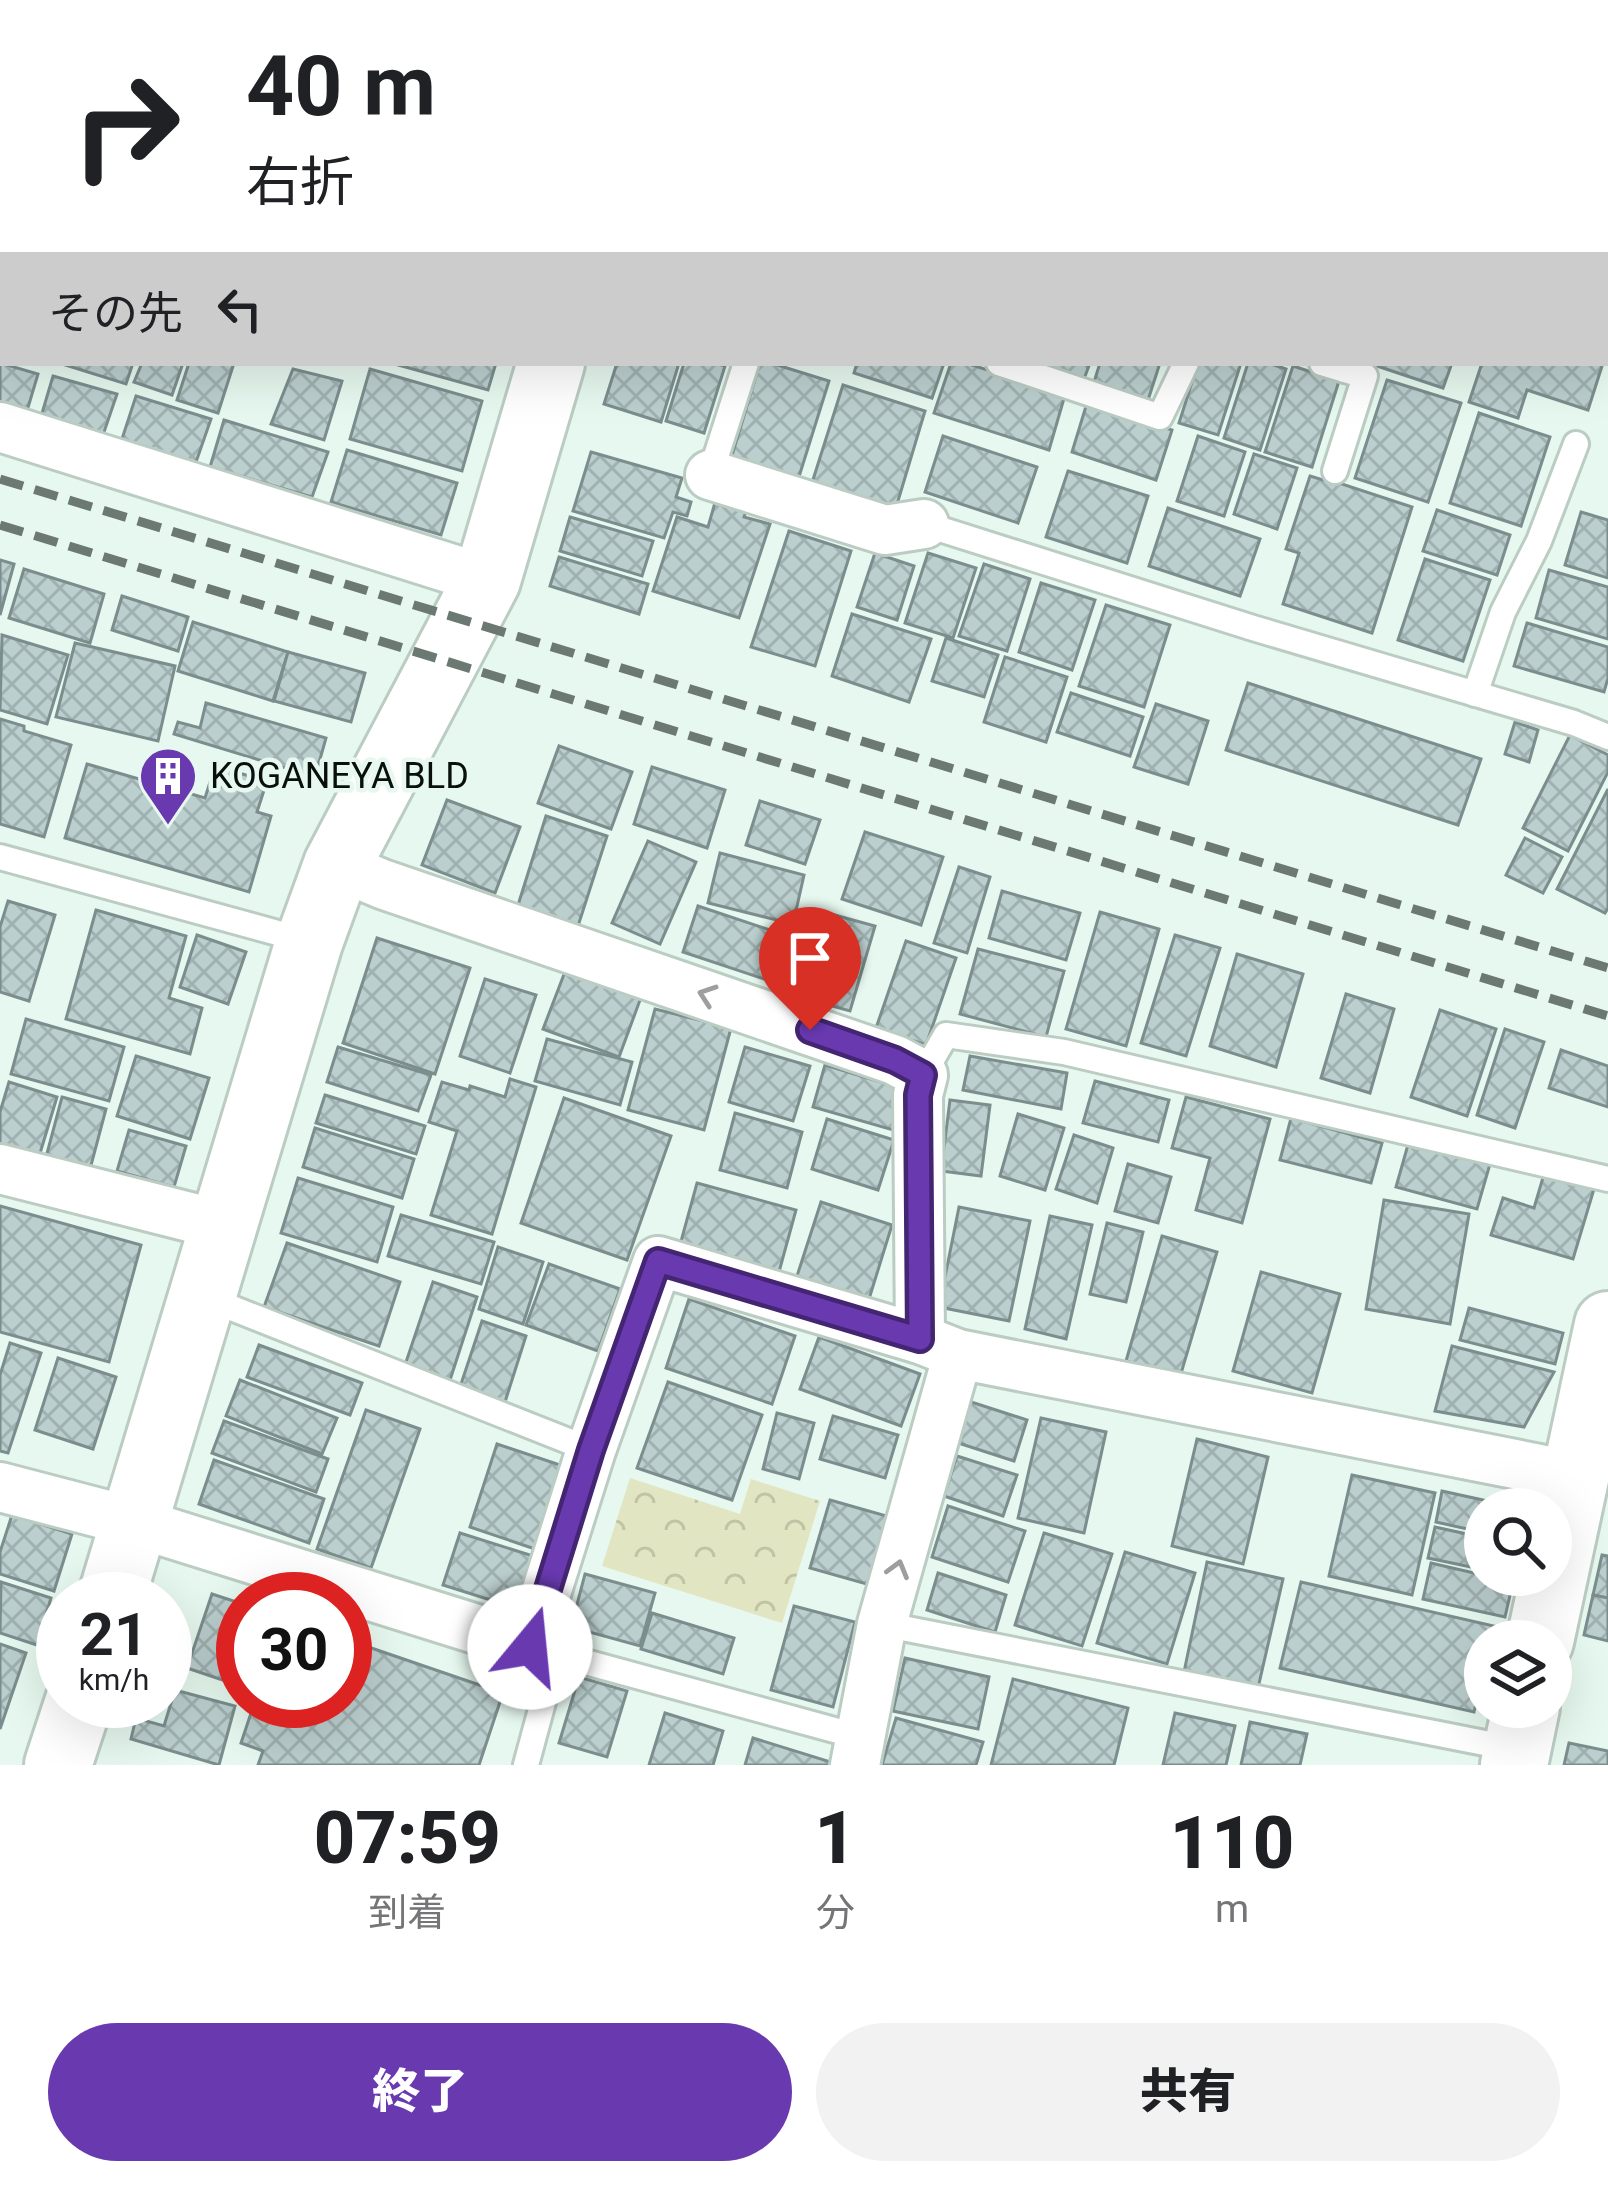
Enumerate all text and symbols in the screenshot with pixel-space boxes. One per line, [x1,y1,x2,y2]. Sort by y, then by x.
text: 40 m [246,37,436,136]
icon: right [48,48,204,204]
text: 右折 [246,151,354,214]
icon: left [207,276,273,342]
text: その先 [48,287,183,340]
building icon: KOGANEYA BLD [137,745,199,827]
place label: KOGANEYA BLD [210,755,469,797]
pin [759,907,861,1030]
icon: arrive [777,925,843,991]
one-way arrow [698,985,719,1009]
map controls [1464,1488,1572,1728]
button: search [1464,1488,1572,1596]
one-way arrow [884,1559,909,1580]
speed limit sign: 30 [216,1572,372,1728]
position arrow [467,1584,593,1710]
text: 21 [80,1599,148,1670]
button: layers [1464,1620,1572,1728]
text: km/h [79,1662,149,1697]
text: 07:59 [314,1796,501,1881]
text: 1 [814,1796,856,1881]
text: 110 [1170,1801,1294,1886]
text: m [1215,1886,1249,1932]
text: 到着 [368,1890,446,1936]
text: 分 [816,1890,855,1936]
button: 終了 [48,2023,792,2161]
button: 共有 [816,2023,1560,2161]

